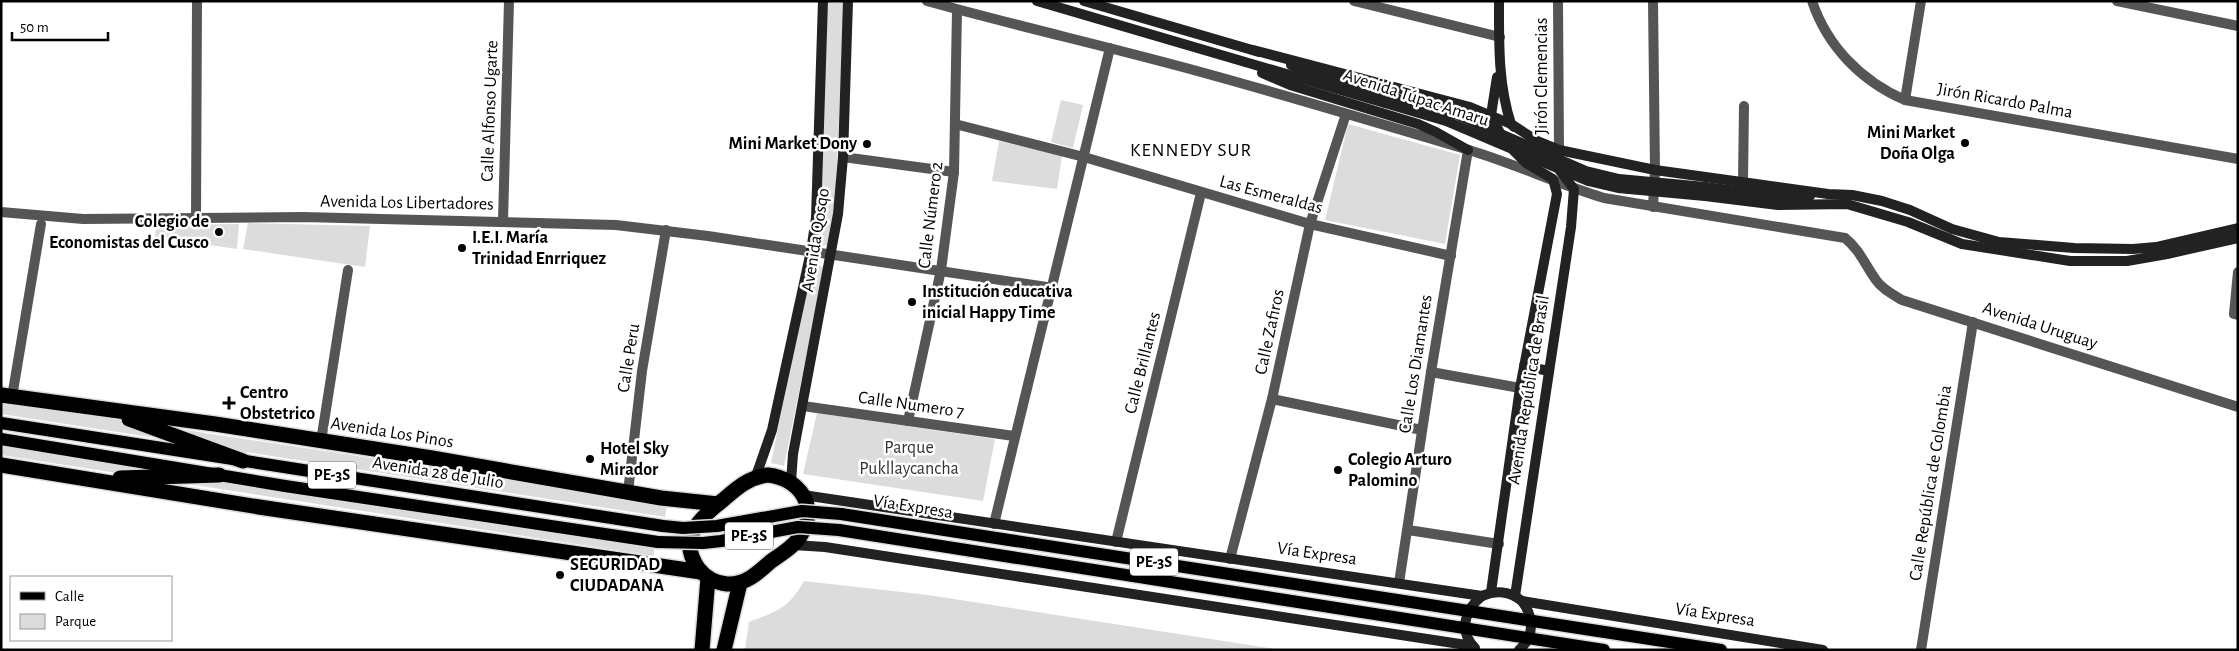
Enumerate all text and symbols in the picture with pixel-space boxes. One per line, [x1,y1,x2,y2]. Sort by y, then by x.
scale bar [12,10,109,42]
street label: Jirón Clemencias [1533,18,1551,135]
text: 50 m [20,20,49,35]
street label: Calle Alfonso Ugarte [479,40,501,182]
street label: Avenida Túpac Amaru [1341,66,1491,130]
street label: Jirón Ricardo Palma [1936,80,2074,122]
place label: Mini Market Doña Olga [1867,124,1955,163]
place label: Mini Market Dony [728,135,858,153]
marker: Mini Market Doña Olga [1959,137,1971,149]
marker: Mini Market Dony [861,138,873,150]
district label: KENNEDY SUR [1130,141,1252,160]
street label: Calle Número 2 [916,161,946,269]
street label: Las Esmeraldas [1217,173,1325,217]
street label: Avenida Qosqo [799,187,833,293]
street label: Avenida Los Libertadores [320,192,494,214]
place label: Colegio de Economistas del Cusco [49,213,209,252]
marker: Colegio de Economistas del Cusco [213,226,225,238]
place label: I.E.I. María Trinidad Enrriquez [472,229,606,268]
marker: I.E.I. María Trinidad Enrriquez [456,242,468,254]
place label: Institución educativa inicial Happy Time [922,283,1073,322]
street label: Calle Zafiros [1252,288,1288,376]
street label: Calle Los Diamantes [1396,293,1436,435]
street label: Avenida República de Brasil [1505,294,1553,486]
marker: Institución educativa inicial Happy Time [906,296,918,308]
street label: Avenida Uruguay [1980,299,2100,353]
street label: Calle Brillantes [1122,310,1164,416]
street label: Calle Peru [615,322,643,394]
place label: Centro Obstetrico [240,384,315,423]
street label: Calle República de Colombia [1907,384,1955,582]
street label: Calle Numero 7 [857,389,965,421]
marker: Centro Obstetrico [222,396,236,410]
street label: Avenida Los Pinos [329,414,455,452]
park label: Parque Pukllaycancha [859,439,959,478]
place label: Hotel Sky Mirador [600,440,670,479]
place label: Colegio Arturo Palomino [1348,451,1452,490]
marker: Hotel Sky Mirador [584,453,596,465]
street label: Avenida 28 de Julio [371,454,505,492]
road number: PE-3S [308,462,356,488]
marker: Colegio Arturo Palomino [1332,464,1344,476]
street label: Vía Expresa [872,492,954,522]
road number: PE-3S [725,522,773,550]
street label: Vía Expresa [1276,539,1358,569]
road number: PE-3S [1130,548,1178,576]
place label: SEGURIDAD CIUDADANA [570,556,664,595]
marker: SEGURIDAD CIUDADANA [554,569,566,581]
legend [10,576,172,641]
text: Calle [55,589,84,604]
street label: Vía Expresa [1674,600,1756,630]
text: Parque [55,614,96,629]

